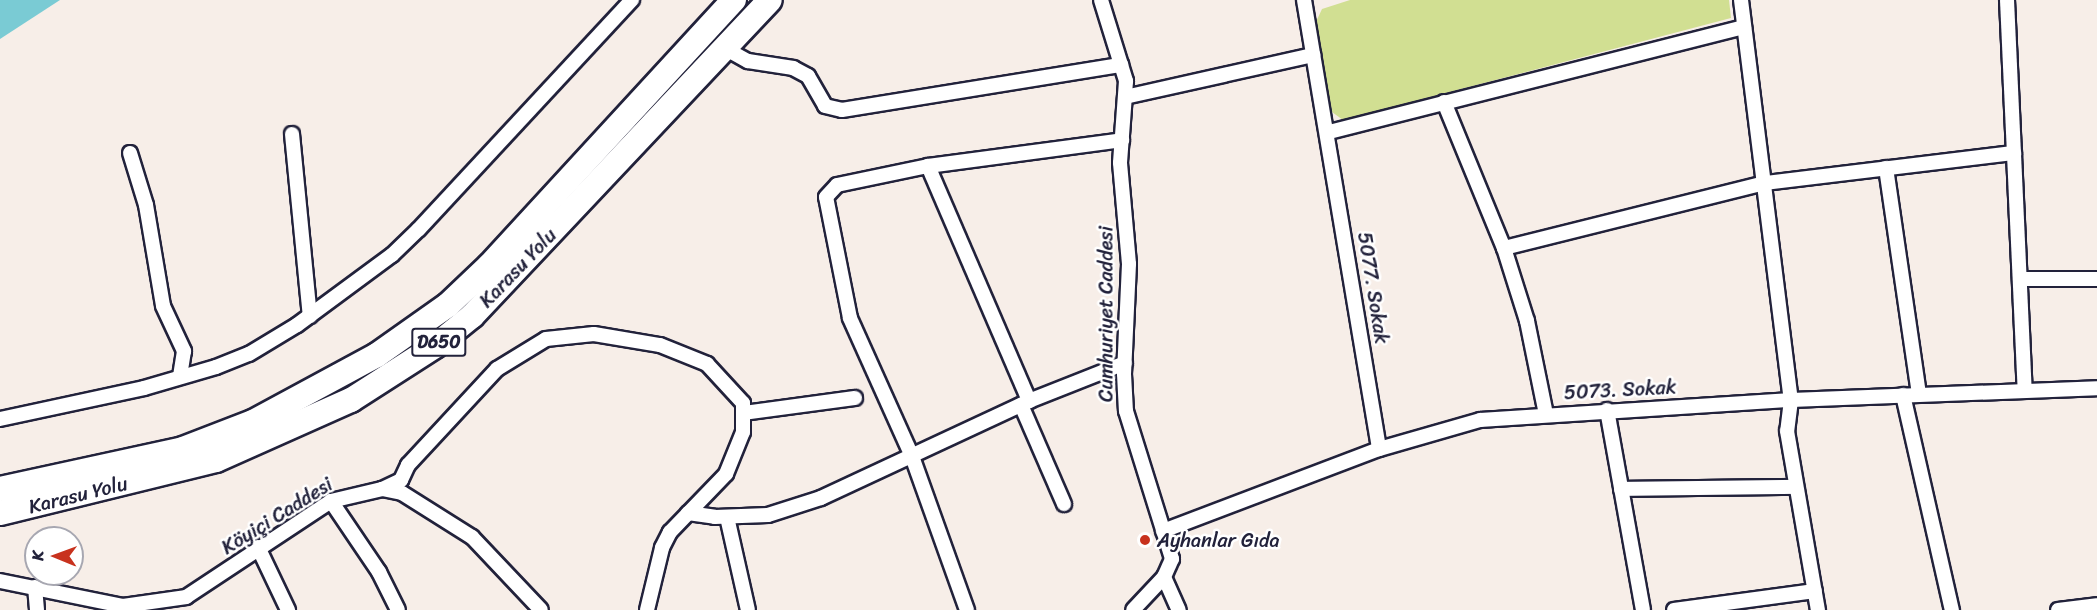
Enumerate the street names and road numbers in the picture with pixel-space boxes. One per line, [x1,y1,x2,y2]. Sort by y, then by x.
street label: Karasu Yolu [474,223,562,313]
street label: Cumhuriyet Caddesi [1094,226,1118,402]
street label: 5077. Sokak [1352,230,1394,346]
road number: D650 [410,327,468,357]
street label: 5073. Sokak [1563,375,1677,405]
street label: Karasu Yolu [26,471,130,519]
street label: Köyiçi Caddesi [217,472,337,560]

